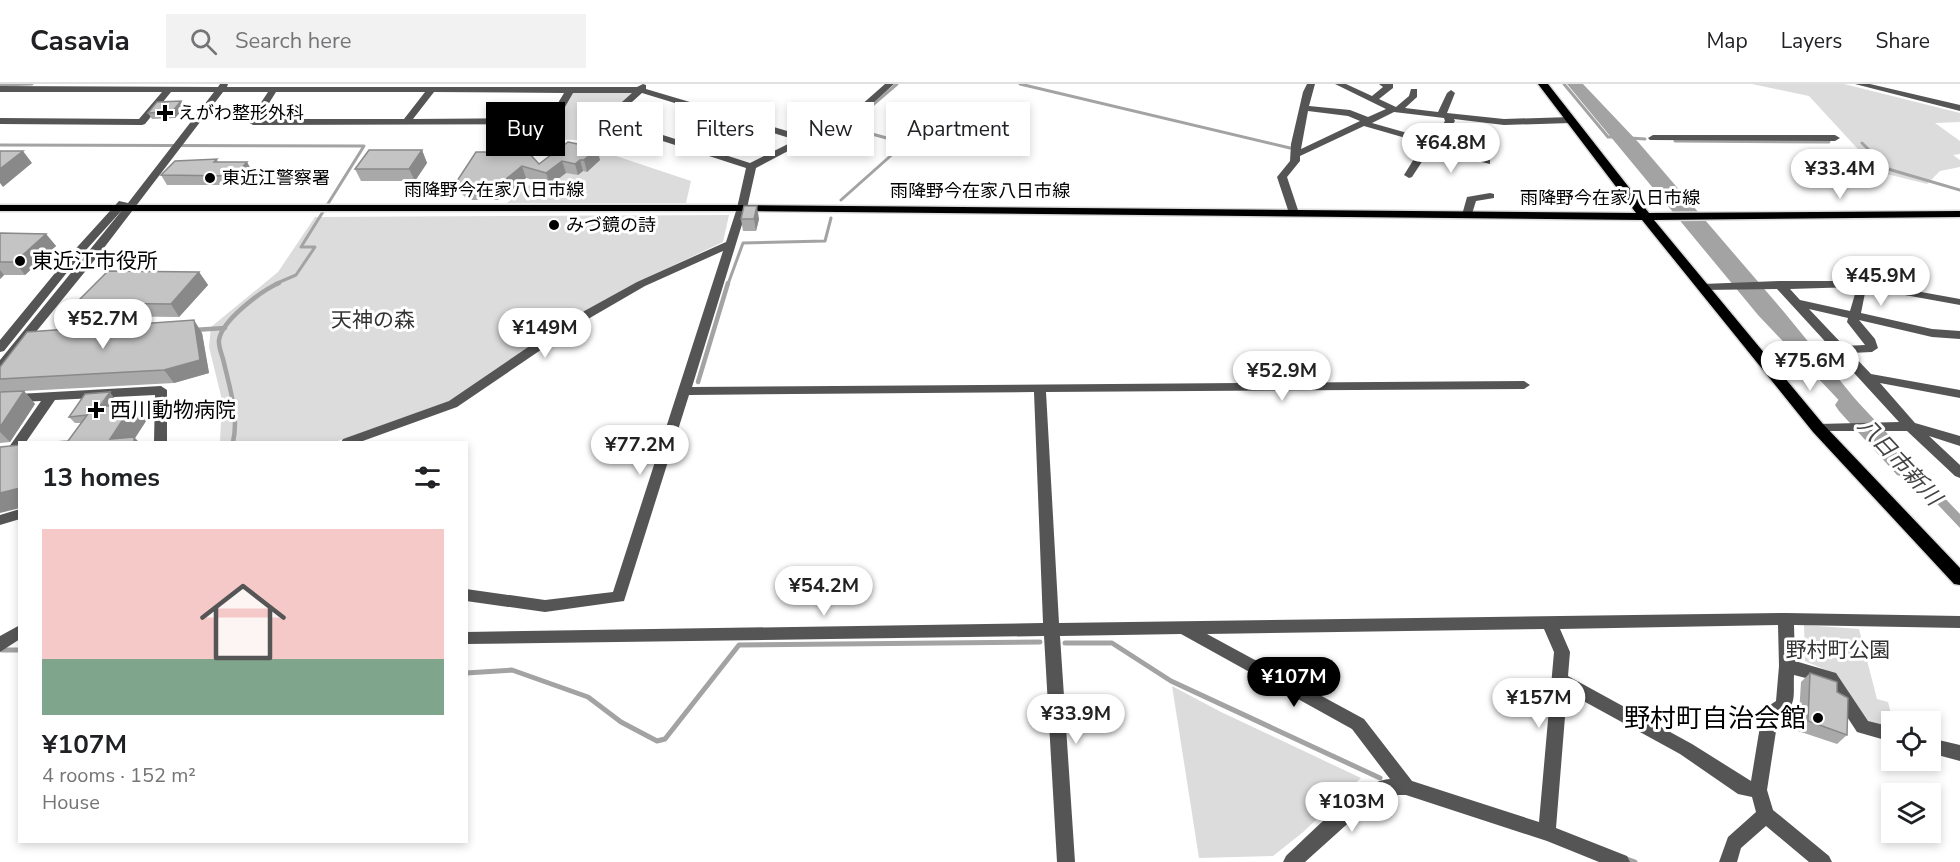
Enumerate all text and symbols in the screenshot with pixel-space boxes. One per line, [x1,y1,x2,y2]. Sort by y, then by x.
search box [166,14,586,68]
text: Casavia [30,22,130,60]
icon: search [187,25,220,58]
text: Search here [235,26,352,56]
text: Map [1706,27,1748,55]
text: Layers [1781,27,1842,55]
text: Share [1875,27,1930,55]
place label: えがわ整形外科 [178,101,304,125]
chip: Buy [486,102,565,156]
chip: Rent [577,102,663,156]
chip: Filters [675,102,775,156]
chip: New [787,102,874,156]
chip: Apartment [886,102,1030,156]
marker: えがわ整形外科 [156,104,174,122]
pin: ¥64.8M [1402,123,1500,174]
text: ¥64.8M [1416,129,1486,156]
pin: ¥33.4M [1791,149,1889,200]
text: ¥33.4M [1805,155,1875,182]
place label: 東近江警察署 [222,166,330,190]
marker: 東近江警察署 [203,171,217,185]
street label: 雨降野今在家八日市線 [404,178,584,202]
street label: 雨降野今在家八日市線 [890,179,1070,203]
street label: 雨降野今在家八日市線 [1520,186,1700,210]
place label: みづ鏡の詩 [566,213,656,237]
marker: みづ鏡の詩 [547,218,561,232]
place label: 東近江市役所 [32,247,158,275]
marker: 東近江市役所 [13,254,27,268]
pin: ¥45.9M [1832,256,1930,307]
text: ¥45.9M [1846,262,1916,289]
pin: ¥52.7M [54,299,152,350]
text: ¥52.7M [68,305,138,332]
park label: 天神の森 [331,306,415,334]
pin: ¥149M [503,308,587,359]
text: ¥149M [512,314,578,341]
pin: ¥75.6M [1761,341,1859,392]
text: ¥75.6M [1775,347,1845,374]
pin: ¥52.9M [1233,351,1331,402]
text: ¥52.9M [1247,357,1317,384]
place label: 西川動物病院 [110,396,236,424]
marker: 西川動物病院 [87,401,105,419]
water label: 八日市新川 [1851,411,1949,514]
pin: ¥77.2M [591,425,689,476]
text: ¥77.2M [605,431,675,458]
text: 13 homes [42,460,160,495]
icon: filters [411,461,444,494]
pin: ¥54.2M [775,566,873,617]
icon: home [189,568,297,676]
text: ¥54.2M [789,572,859,599]
park label: 野村町公園 [1786,636,1891,664]
pin: ¥107M [1252,657,1336,708]
text: ¥107M [1261,663,1327,690]
pin: ¥157M [1497,678,1581,729]
text: ¥157M [1506,684,1572,711]
pin: ¥33.9M [1027,694,1125,745]
text: ¥33.9M [1041,700,1111,727]
place label: 野村町自治会館 [1624,701,1806,736]
marker: 野村町自治会館 [1811,711,1825,725]
map controls [1881,711,1941,843]
button: locate [1881,711,1941,771]
text: ¥107M [42,727,127,762]
text: 4 rooms · 152 m² [42,762,196,789]
pin: ¥103M [1310,782,1394,833]
button: layers [1881,783,1941,843]
text: ¥103M [1319,788,1385,815]
text: House [42,789,100,816]

